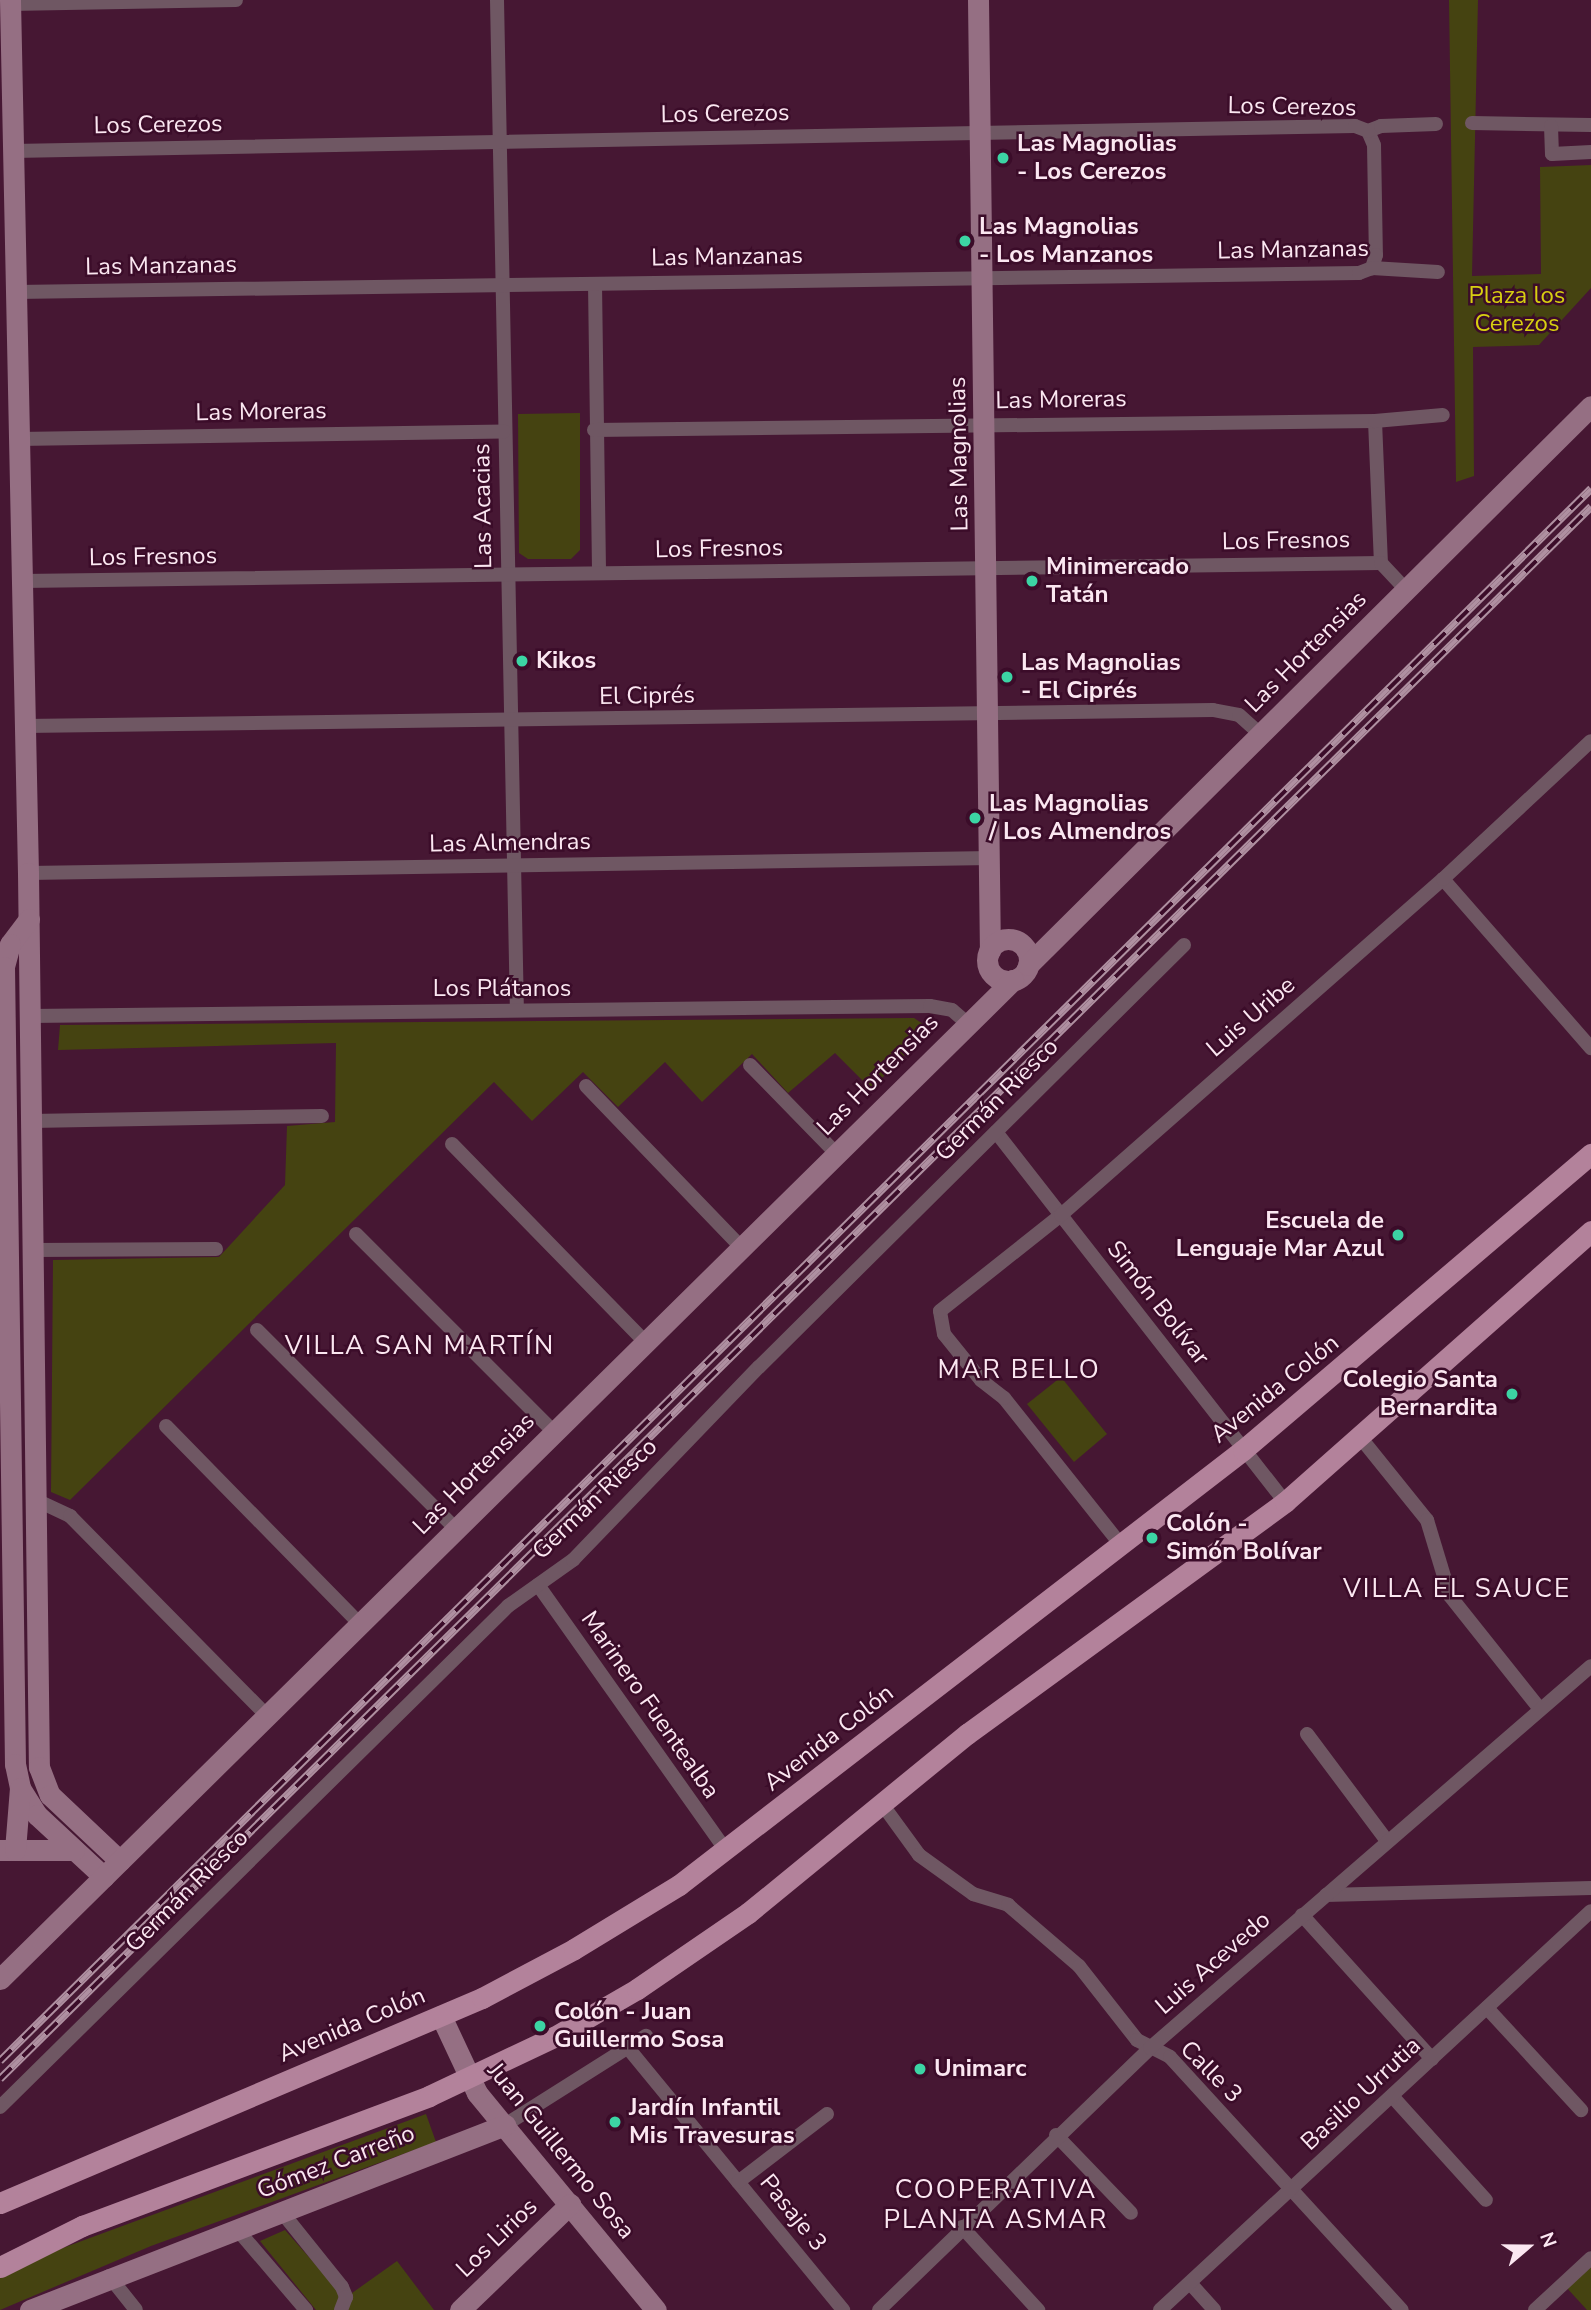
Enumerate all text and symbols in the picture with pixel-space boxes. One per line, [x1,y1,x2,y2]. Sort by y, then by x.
street label: Los Cerezos [1227,91,1357,123]
street label: Los Cerezos [660,98,790,130]
street label: Los Cerezos [93,109,223,141]
place label: Las Magnolias - Los Cerezos [1017,130,1177,186]
marker: Las Magnolias - Los Cerezos [995,150,1011,166]
place label: Las Magnolias - Los Manzanos [979,213,1153,269]
marker: Las Magnolias - Los Manzanos [957,233,973,249]
street label: Las Manzanas [1217,234,1369,266]
street label: Las Manzanas [651,241,803,273]
street label: Las Manzanas [85,250,237,282]
park label: Plaza los Cerezos [1469,282,1565,338]
street label: Las Magnolias [943,376,975,532]
street label: Las Moreras [995,384,1127,416]
street label: Las Moreras [195,396,327,428]
street label: Las Acacias [468,443,498,569]
street label: Los Fresnos [1222,525,1350,557]
street label: Los Fresnos [655,533,783,565]
street label: Los Fresnos [89,541,217,573]
place label: Minimercado Tatán [1046,553,1189,609]
marker: Minimercado Tatán [1024,573,1040,589]
street label: Las Hortensias [1239,585,1373,719]
place label: Kikos [536,647,596,675]
place label: Las Magnolias - El Ciprés [1021,649,1181,705]
marker: Kikos [514,653,530,669]
marker: Las Magnolias - El Ciprés [999,669,1015,685]
street label: El Ciprés [599,681,695,711]
place label: Las Magnolias / Los Almendros [989,790,1171,846]
marker: Las Magnolias / Los Almendros [967,810,983,826]
street label: Las Almendras [429,827,591,859]
street label: Luis Uribe [1201,971,1301,1063]
street label: Los Plátanos [433,975,571,1003]
street label: Las Hortensias [811,1008,945,1142]
street label: Germán Riesco [930,1033,1064,1167]
place label: Escuela de Lenguaje Mar Azul [1176,1207,1384,1263]
marker: Escuela de Lenguaje Mar Azul [1390,1227,1406,1243]
street label: Simón Bolívar [1101,1235,1215,1371]
street label: Avenida Colón [1205,1329,1345,1449]
district label: VILLA SAN MARTÍN [287,1330,553,1362]
district label: MAR BELLO [939,1354,1099,1386]
place label: Colegio Santa Bernardita [1343,1366,1498,1422]
marker: Colegio Santa Bernardita [1504,1386,1520,1402]
street label: Las Hortensias [407,1407,541,1541]
street label: Germán Riesco [527,1432,663,1566]
place label: Colón - Simón Bolívar [1166,1510,1322,1566]
marker: Colón - Simón Bolívar [1144,1530,1160,1546]
district label: VILLA EL SAUCE [1345,1573,1569,1605]
street label: Marinero Fuentealba [575,1606,725,1804]
street label: Avenida Colón [758,1678,900,1798]
street label: Germán Riesco [120,1824,254,1958]
street label: Luis Acevedo [1150,1905,1276,2021]
street label: Avenida Colón [274,1981,430,2069]
place label: Colón - Juan Guillermo Sosa [554,1998,724,2054]
marker: Colón - Juan Guillermo Sosa [532,2018,548,2034]
street label: Basilio Urrutia [1295,2031,1427,2157]
street label: Calle 3 [1174,2035,1248,2109]
place label: Unimarc [934,2055,1027,2083]
street label: Juan Guillermo Sosa [481,2057,641,2245]
marker: Unimarc [912,2061,928,2077]
place label: Jardín Infantil Mis Travesuras [629,2094,795,2150]
marker: Jardín Infantil Mis Travesuras [607,2114,623,2130]
street label: Gómez Carreño [253,2119,419,2205]
street label: Pasaje 3 [753,2169,833,2257]
district label: COOPERATIVA PLANTA ASMAR [885,2174,1107,2236]
street label: Los Lirios [450,2192,544,2284]
north arrow [1493,2212,1563,2282]
text: N [1533,2229,1562,2251]

